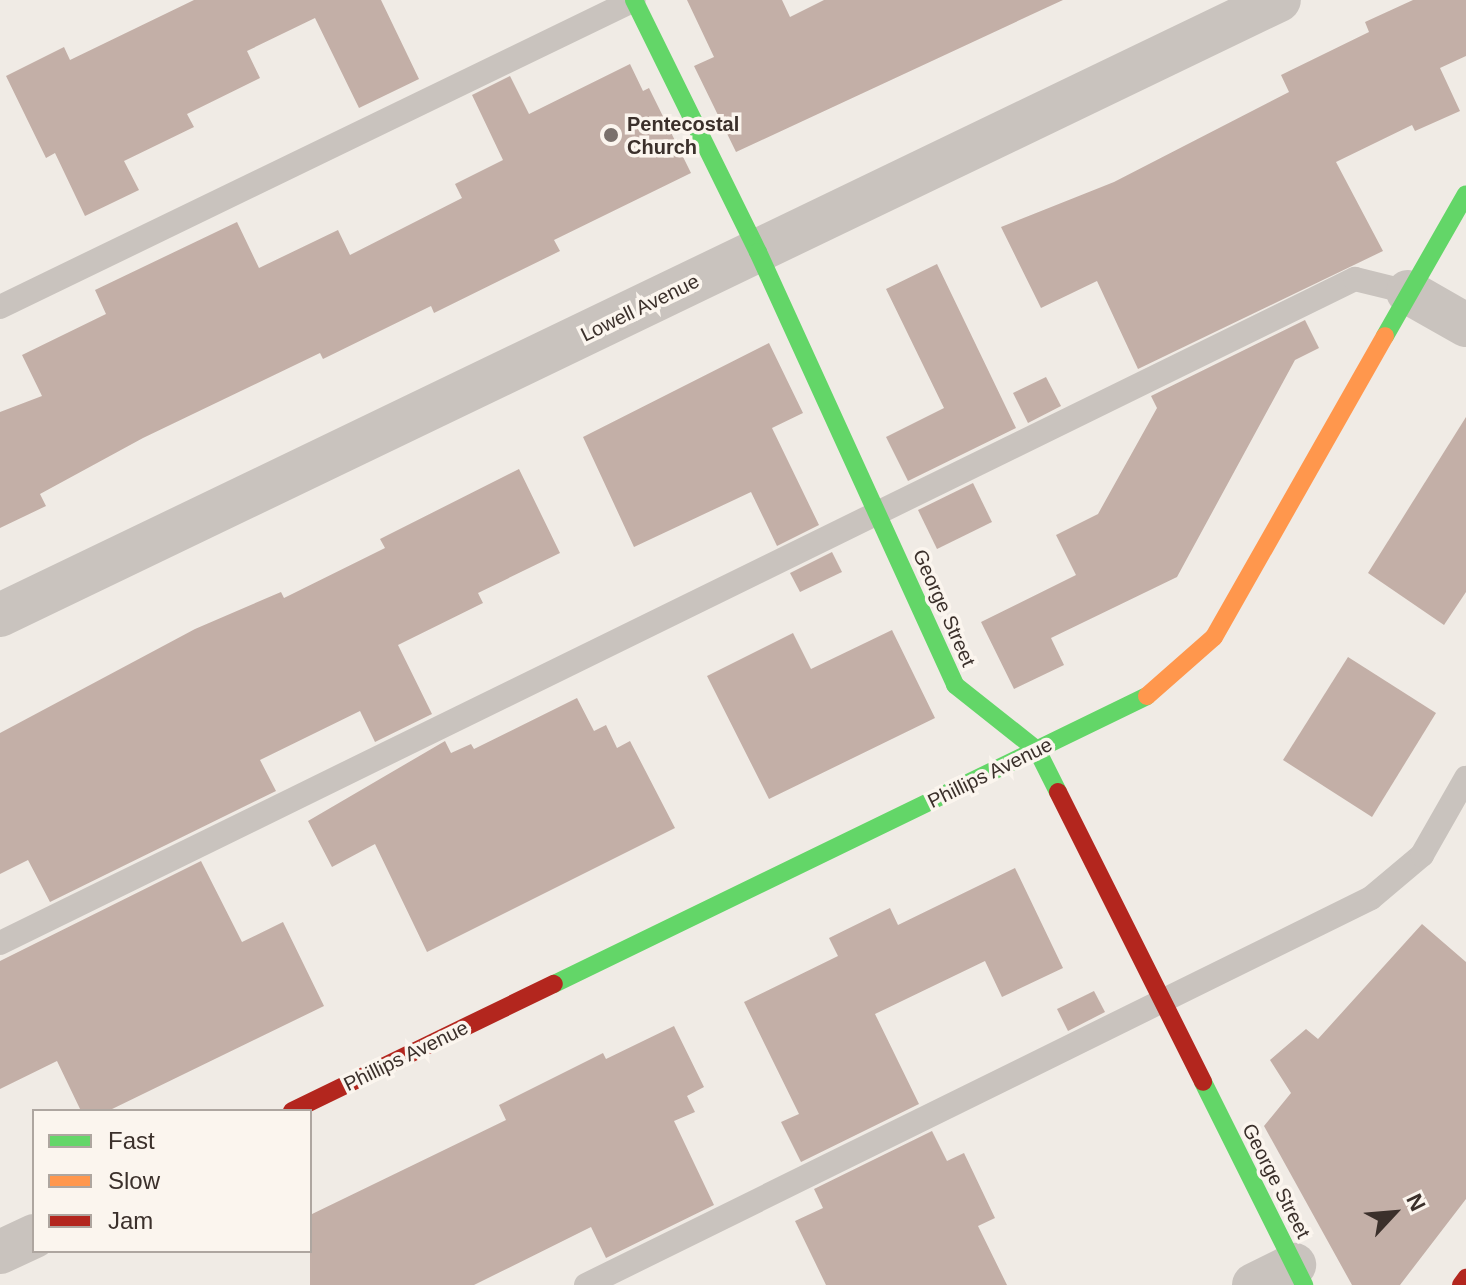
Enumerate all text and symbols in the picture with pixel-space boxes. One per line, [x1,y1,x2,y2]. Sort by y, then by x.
place label: Pentecostal Church [627,112,739,159]
marker: Pentecostal Church [602,126,620,144]
street label: Lowell Avenue [576,269,704,347]
street label: George Street [907,546,981,670]
street label: Phillips Avenue [923,732,1057,814]
street label: Phillips Avenue [339,1015,473,1097]
legend [32,1109,312,1253]
street label: George Street [1237,1120,1315,1242]
text: Fast [108,1127,155,1154]
text: Slow [108,1167,160,1194]
north arrow [1354,1173,1434,1253]
text: N [1401,1190,1431,1215]
text: Jam [108,1207,153,1234]

